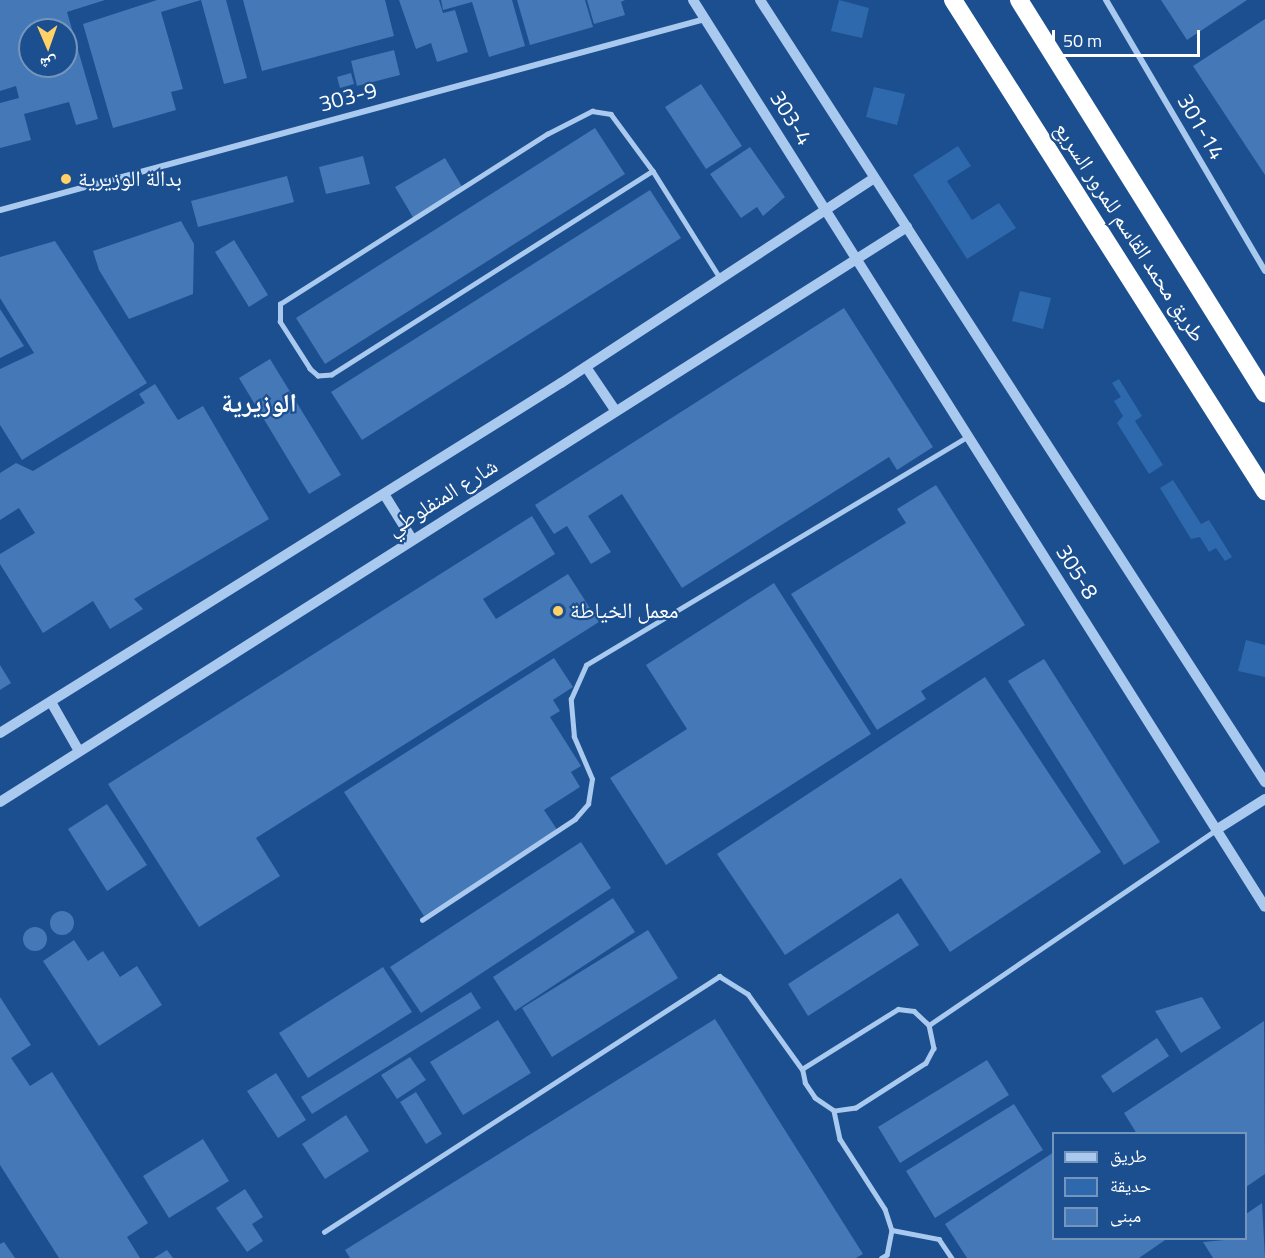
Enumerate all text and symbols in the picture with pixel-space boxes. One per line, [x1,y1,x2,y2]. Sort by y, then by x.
north arrow [18,18,78,78]
scale bar [1055,18,1204,56]
text: 50 m [1063,27,1102,54]
text: ش [40,52,57,76]
street label: 303-9 [316,77,380,117]
street label: 303-4 [764,86,818,150]
street label: 301-14 [1172,90,1230,164]
street label: طريق محمد القاسم للمرور السريع [1049,117,1211,347]
place label: بدالة الوزيرية [78,166,182,192]
marker: بدالة الوزيرية [59,172,73,186]
district label: الوزيرية [221,387,297,419]
street label: شارع المنفلوطي [382,452,502,542]
street label: 305-8 [1050,540,1104,604]
place label: معمل الخياطة [570,598,679,624]
marker: معمل الخياطة [551,604,565,618]
legend [1052,1132,1247,1240]
text: طريق [1110,1142,1147,1169]
text: حديقة [1110,1172,1151,1199]
text: مبنى [1110,1202,1141,1229]

